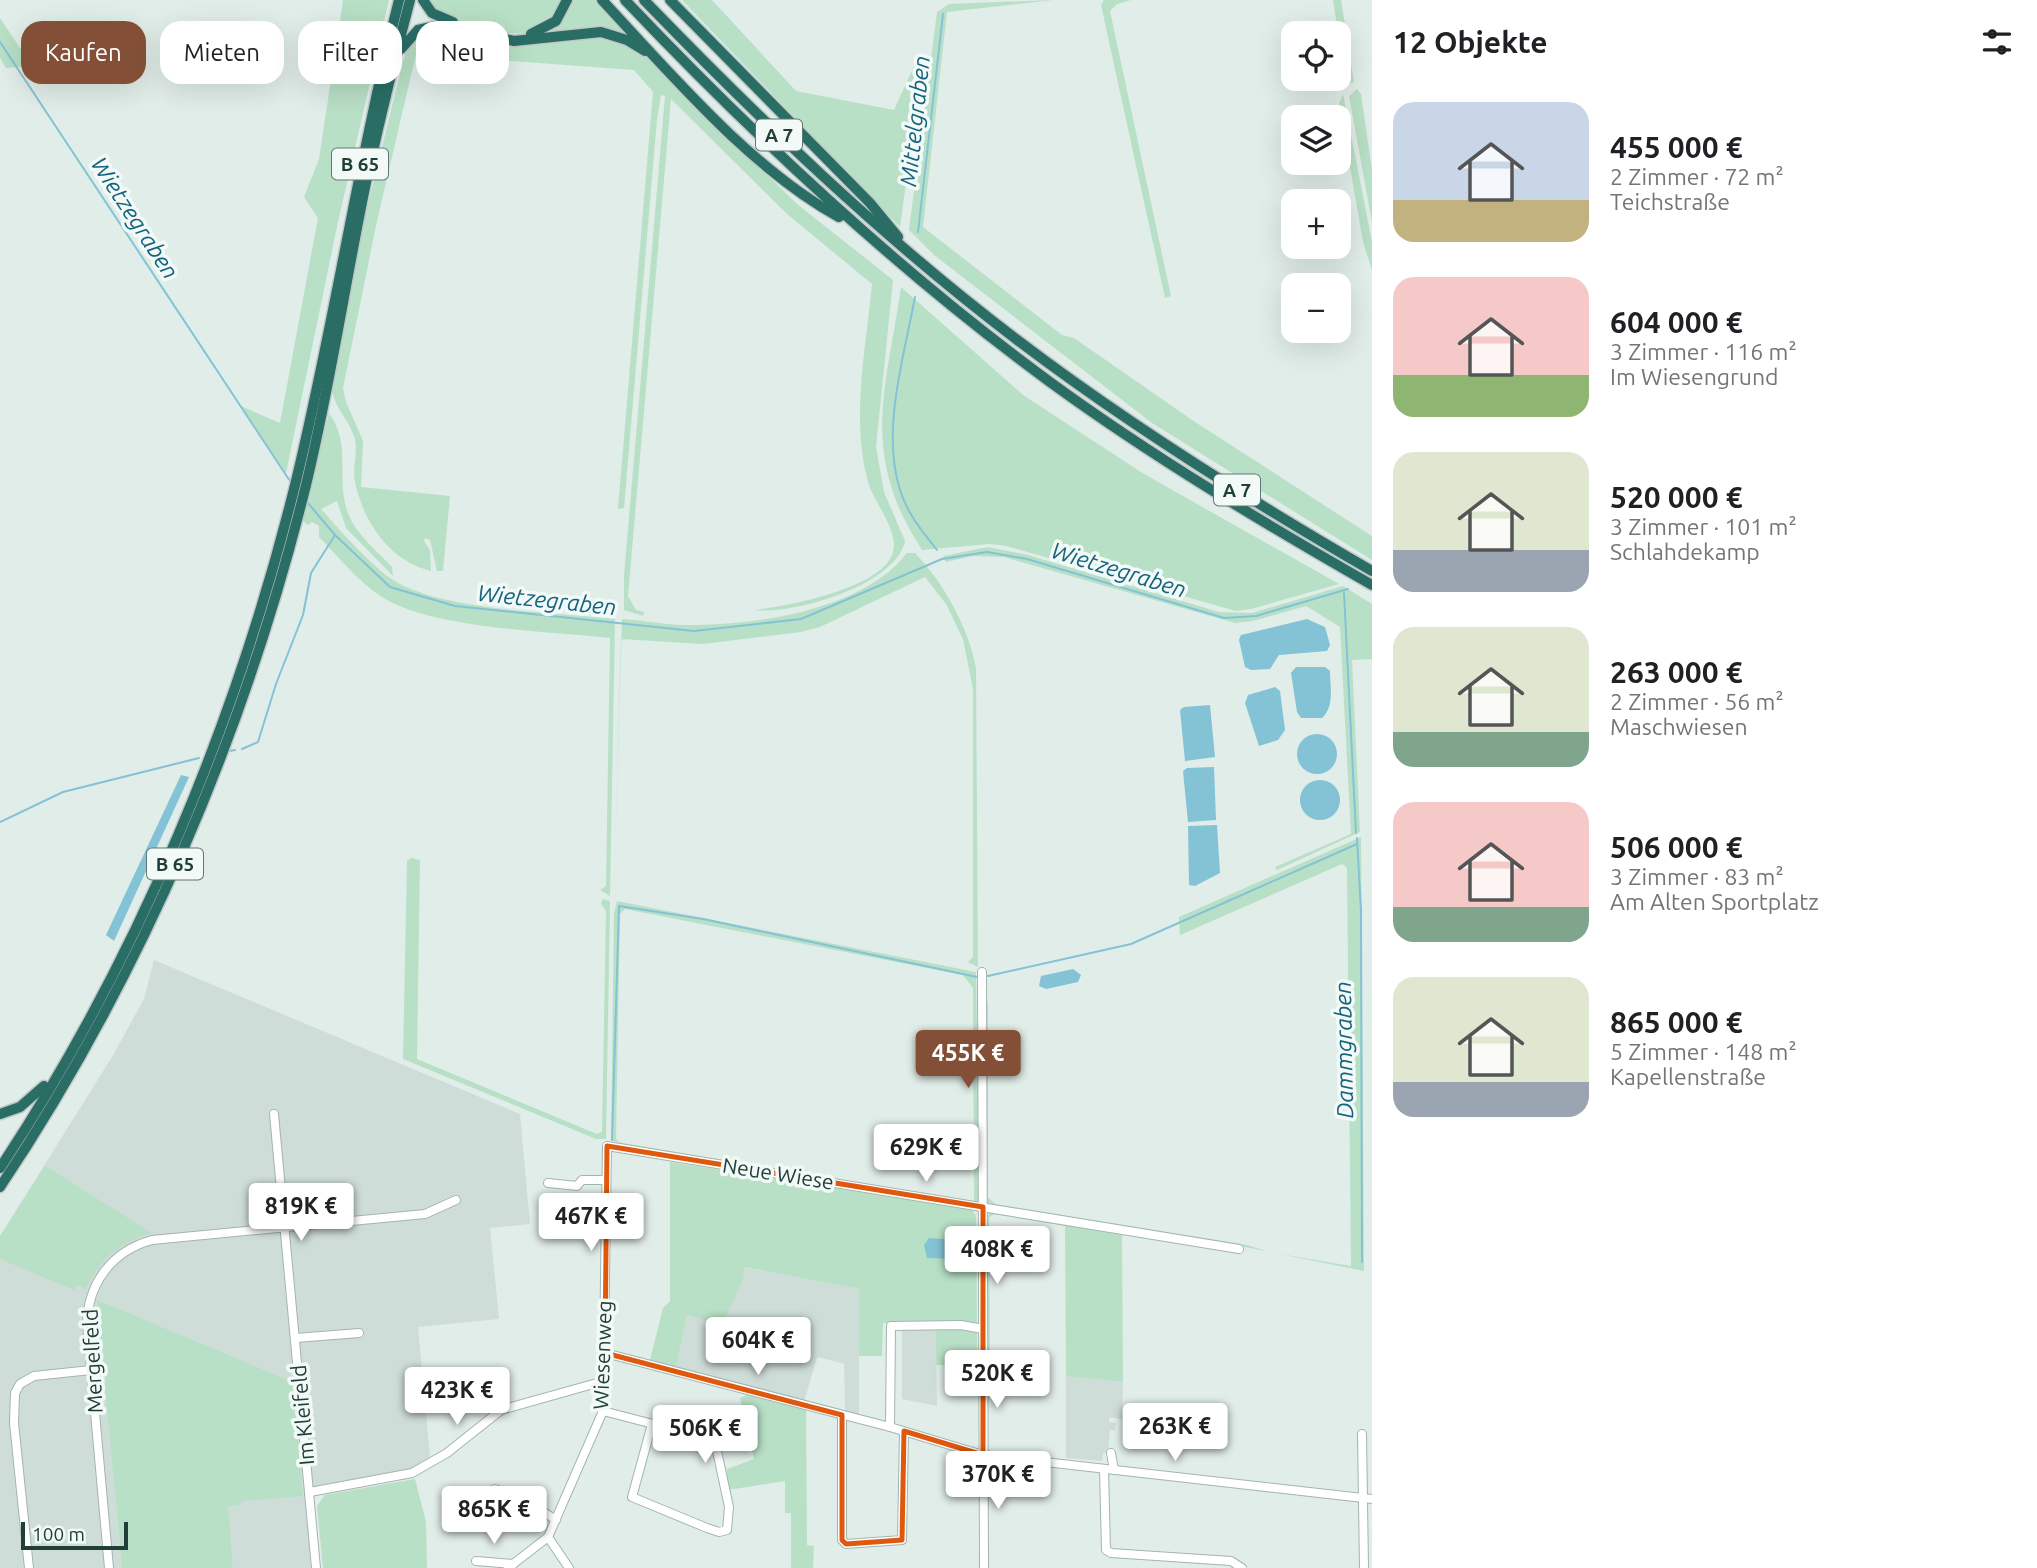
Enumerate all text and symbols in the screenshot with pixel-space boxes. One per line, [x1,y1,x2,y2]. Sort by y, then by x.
chip: Kaufen [21,21,146,84]
chip: Mieten [160,21,284,84]
chip: Filter [298,21,402,84]
chip: Neu [416,21,509,84]
map controls [1281,21,1351,343]
button: locate [1281,21,1351,91]
icon: filters [1978,23,2016,61]
text: 12 Objekte [1393,25,1548,59]
water label: Mittelgraben [895,54,934,188]
button: layers [1281,105,1351,175]
road number: A 7 [756,119,802,150]
icon: home [1449,130,1533,214]
text: 455 000 € [1610,130,1743,164]
road number: B 65 [332,148,388,180]
water label: Wietzegraben [87,152,184,283]
text: 2 Zimmer · 72 m² [1610,164,1784,189]
button: + [1281,189,1351,259]
text: Teichstraße [1610,189,1730,214]
button: − [1281,273,1351,343]
icon: home [1449,305,1533,389]
text: 604 000 € [1610,305,1743,339]
text: 3 Zimmer · 116 m² [1610,339,1797,364]
text: Im Wiesengrund [1610,364,1779,389]
road number: A 7 [1214,475,1260,505]
icon: home [1449,480,1533,564]
text: 520 000 € [1610,480,1743,514]
text: 3 Zimmer · 101 m² [1610,514,1797,539]
water label: Wietzegraben [1049,537,1190,602]
text: Schlahdekamp [1610,539,1760,564]
water label: Wietzegraben [476,580,618,619]
icon: home [1449,655,1533,739]
text: 263 000 € [1610,655,1743,689]
text: 2 Zimmer · 56 m² [1610,689,1784,714]
text: Maschwiesen [1610,714,1748,739]
icon: home [1449,830,1533,914]
text: 506 000 € [1610,830,1743,864]
road number: B 65 [147,848,203,880]
text: 3 Zimmer · 83 m² [1610,864,1784,889]
text: Am Alten Sportplatz [1610,889,1819,914]
water label: Dammgraben [1330,981,1357,1119]
icon: home [1449,1005,1533,1089]
text: 865 000 € [1610,1005,1743,1039]
pin: 455K € [911,1030,1025,1090]
text: 5 Zimmer · 148 m² [1610,1039,1797,1064]
text: 455K € [932,1040,1004,1065]
text: Kapellenstraße [1610,1064,1766,1089]
pin: 629K € [869,1124,983,1184]
text: 629K € [890,1134,962,1159]
street label: Neue Wiese [721,1152,835,1194]
pin: 819K € [244,1184,358,1243]
text: 819K € [265,1193,337,1218]
pin: 467K € [534,1194,648,1253]
text: 467K € [555,1203,627,1228]
pin: 408K € [940,1226,1054,1286]
text: 408K € [961,1236,1033,1261]
street label: Wiesenweg [588,1300,616,1410]
street label: Mergelfeld [77,1308,107,1414]
pin: 604K € [701,1318,815,1377]
text: 604K € [722,1327,794,1352]
pin: 520K € [940,1350,1054,1410]
text: 520K € [961,1360,1033,1385]
street label: Im Kleifeld [286,1364,318,1466]
pin: 423K € [400,1368,514,1427]
text: 423K € [421,1377,493,1402]
pin: 263K € [1118,1404,1232,1463]
pin: 506K € [648,1406,762,1465]
text: 263K € [1139,1413,1211,1438]
text: 506K € [669,1415,741,1440]
pin: 370K € [941,1452,1055,1511]
text: 370K € [962,1461,1034,1486]
pin: 865K € [437,1486,551,1546]
text: 865K € [458,1496,530,1521]
scale bar [21,1519,128,1551]
text: 100 m [32,1523,85,1545]

